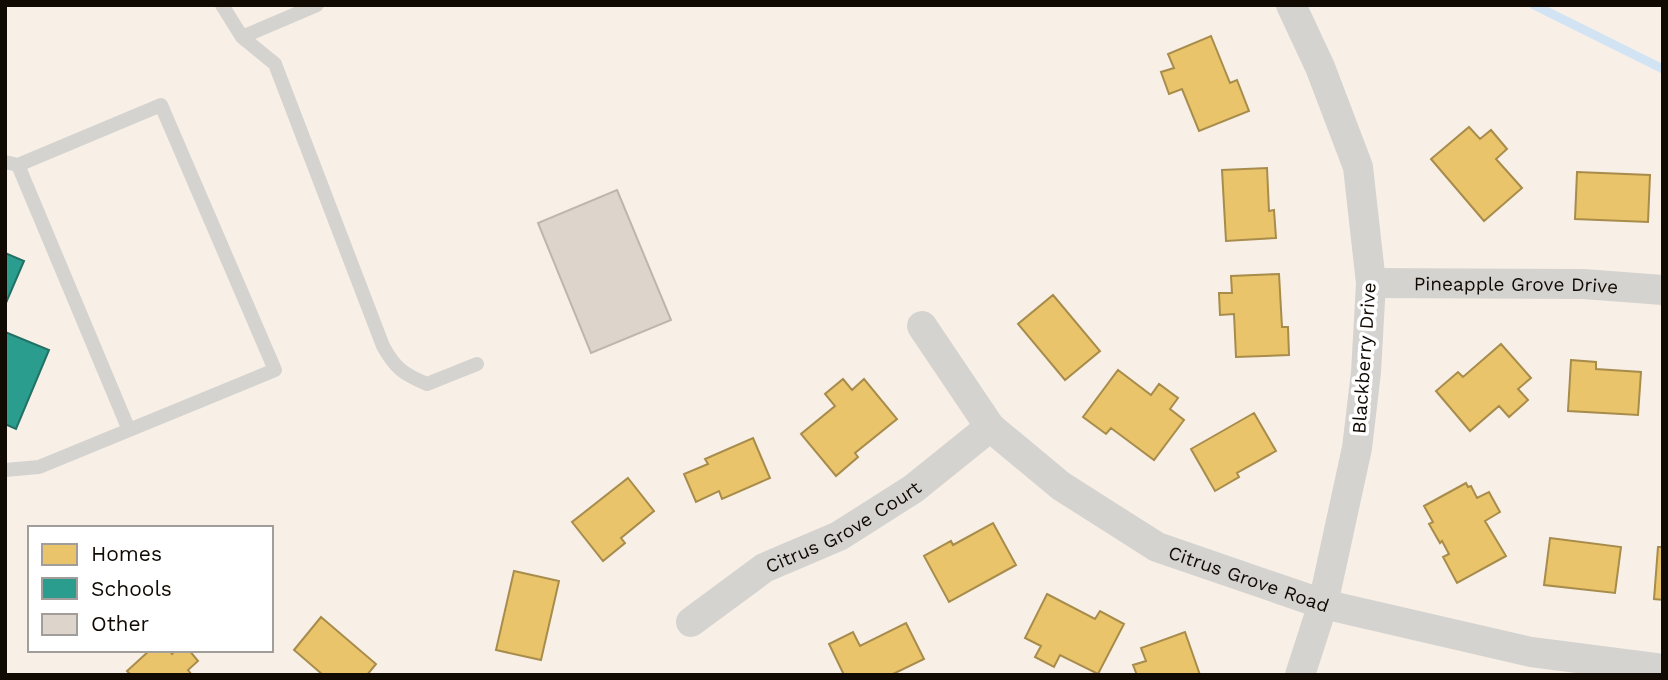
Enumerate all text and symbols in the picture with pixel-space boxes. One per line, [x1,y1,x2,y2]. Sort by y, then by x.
street label: Pineapple Grove Drive [1414,272,1619,298]
street label: Blackberry Drive [1347,281,1381,435]
street label: Citrus Grove Court [762,476,925,578]
legend [28,526,273,652]
street label: Citrus Grove Road [1166,540,1332,617]
text: Homes [91,541,162,566]
text: Schools [91,576,172,601]
text: Other [91,611,150,636]

